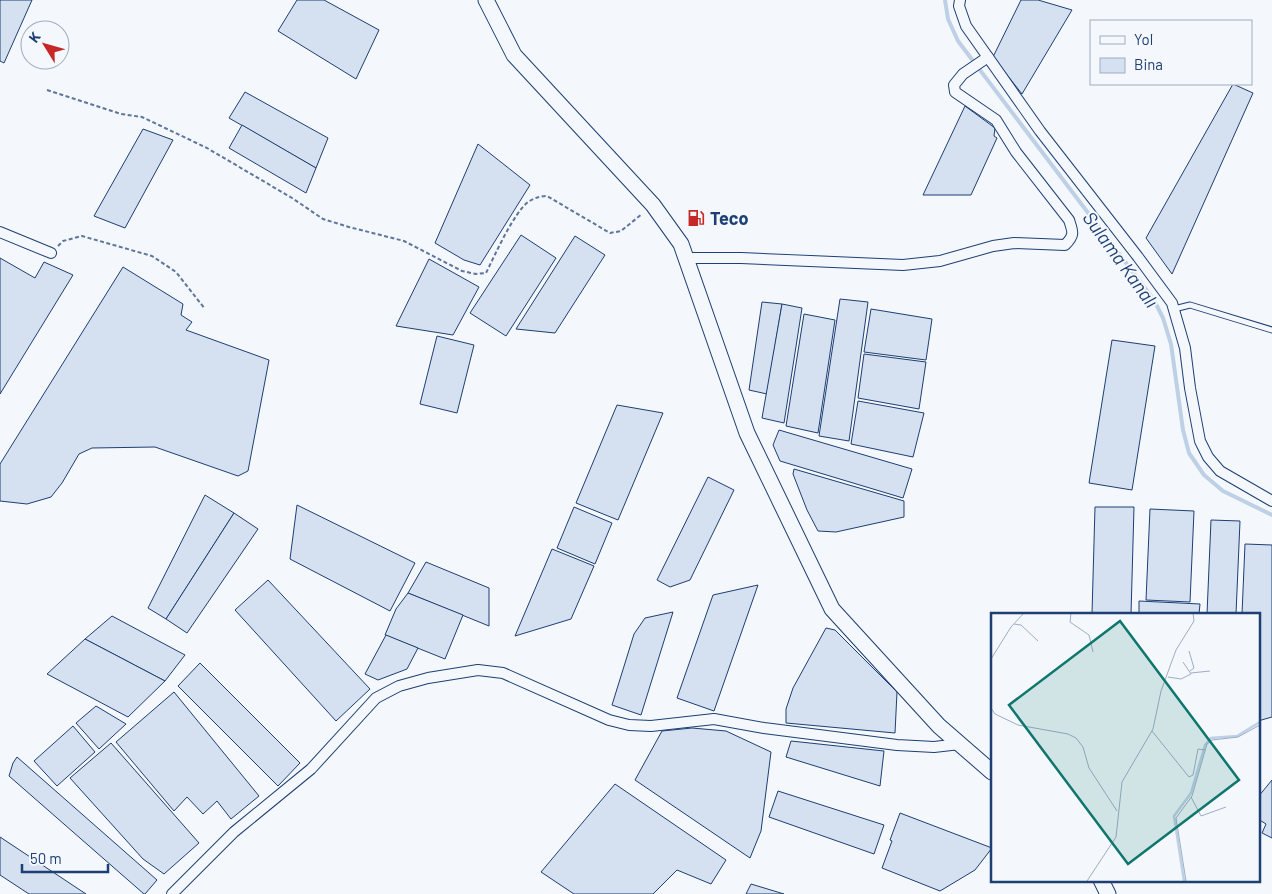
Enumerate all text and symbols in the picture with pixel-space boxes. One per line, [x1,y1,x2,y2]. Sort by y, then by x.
north arrow [20,20,70,70]
legend [1090,20,1252,85]
text: K [25,28,44,45]
text: Yol [1134,30,1153,48]
text: Bina [1134,55,1163,73]
water label: Sulama Kanalı [1078,206,1164,312]
place label: Teco [710,207,748,229]
fuel station icon: Teco [686,208,706,228]
inset map [991,613,1260,882]
scale bar [22,842,109,874]
text: 50 m [30,849,62,867]

